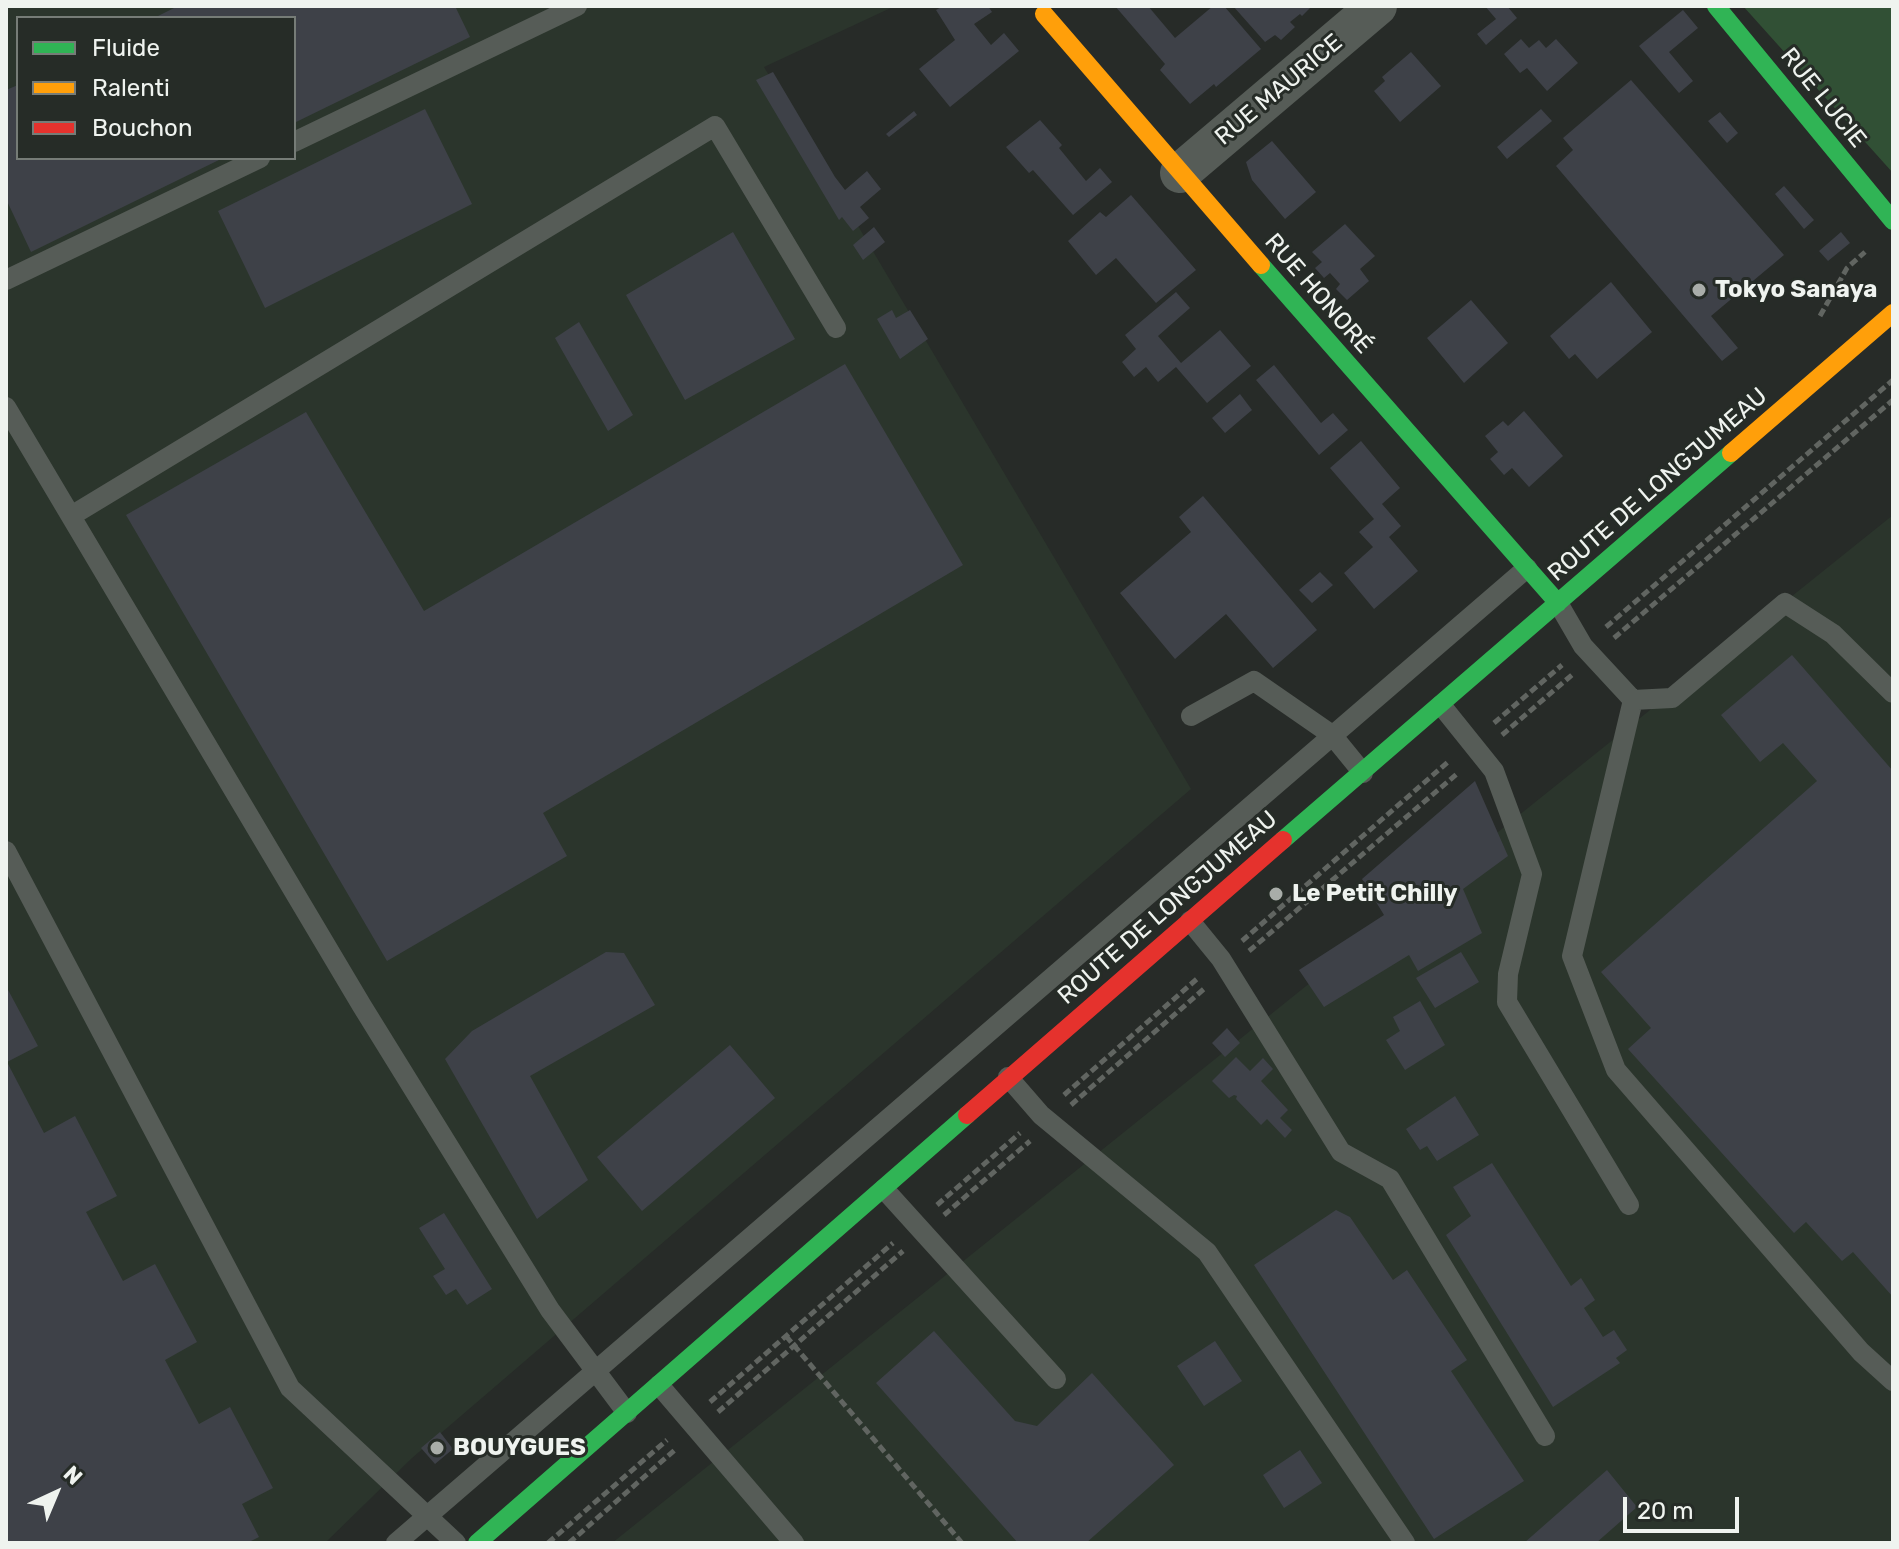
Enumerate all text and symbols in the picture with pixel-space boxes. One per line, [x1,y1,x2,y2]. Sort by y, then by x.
legend [16,16,296,160]
street label: RUE MAURICE [1209,28,1349,152]
text: Fluide [92,34,160,62]
street label: RUE LUCIE [1774,42,1872,154]
text: Ralenti [92,74,170,102]
text: Bouchon [92,114,192,142]
street label: RUE HONORÉ [1258,228,1378,360]
place label: Tokyo Sanaya [1715,276,1878,304]
marker: Tokyo Sanaya [1690,281,1708,299]
street label: ROUTE DE LONGJUMEAU [1543,382,1773,588]
street label: ROUTE DE LONGJUMEAU [1053,805,1283,1011]
place label: Le Petit Chilly [1292,880,1458,908]
marker: Le Petit Chilly [1267,885,1285,903]
place label: BOUYGUES [453,1434,586,1462]
marker: BOUYGUES [428,1439,446,1457]
north arrow [16,1453,96,1533]
text: N [58,1460,88,1491]
scale bar [1627,1481,1743,1531]
text: 20 m [1637,1497,1694,1525]

